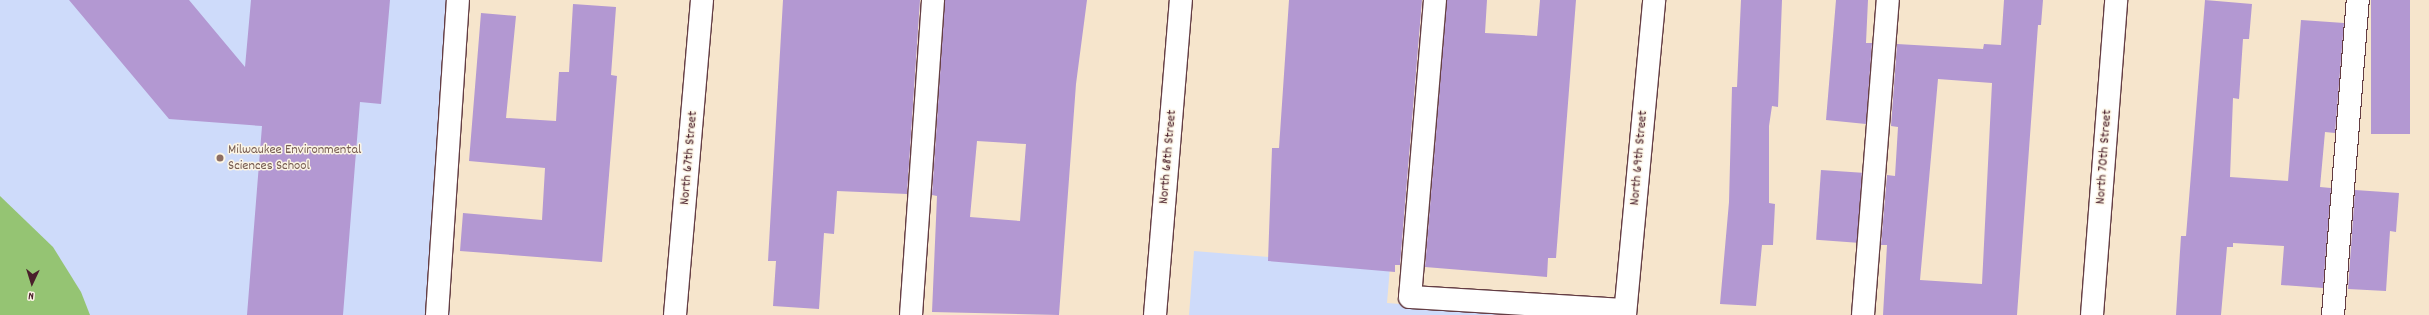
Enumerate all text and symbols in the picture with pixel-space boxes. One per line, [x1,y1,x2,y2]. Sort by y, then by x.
street label: North 68th Street [1156,109,1180,205]
street label: North 70th Street [2092,109,2116,205]
street label: North 67th Street [677,110,701,206]
street label: North 69th Street [1626,110,1652,206]
place label: Milwaukee Environmental Sciences School [228,142,361,174]
marker: Milwaukee Environmental Sciences School [215,153,225,163]
north arrow [12,263,52,303]
text: N [28,287,34,303]

